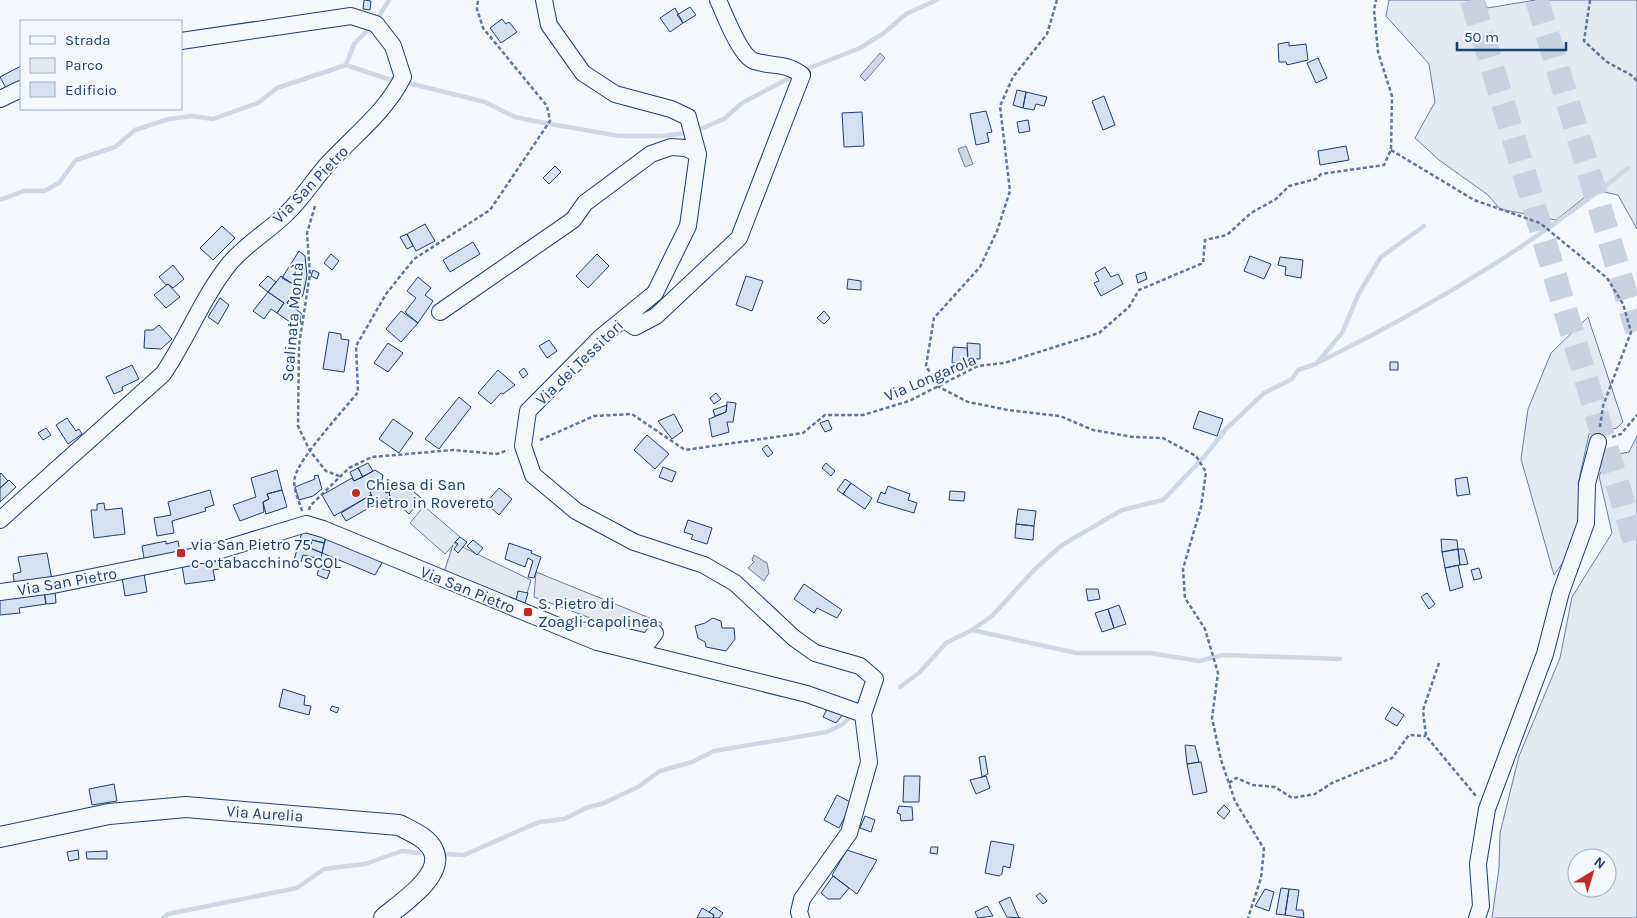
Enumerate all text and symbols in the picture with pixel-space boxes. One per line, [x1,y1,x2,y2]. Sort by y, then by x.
legend [20,20,182,110]
scale bar [1457,20,1566,52]
text: 50 m [1464,28,1499,46]
text: Strada [65,31,111,49]
text: Parco [65,56,103,74]
text: Edificio [65,81,117,99]
street label: Via San Pietro [269,142,352,227]
street label: Scalinata Montà [278,262,307,383]
street label: Via dei Tessitori [532,316,627,409]
street label: Via Longarola [881,350,979,405]
place label: Chiesa di San Pietro in Rovereto [366,475,494,512]
marker: Chiesa di San Pietro in Rovereto [350,487,362,499]
place label: via San Pietro 75 c-o tabacchino SCOL [191,535,341,572]
marker: via San Pietro 75 c-o tabacchino SCOL [175,547,187,559]
street label: Via San Pietro [418,562,518,617]
street label: Via San Pietro [16,563,118,600]
place label: S. Pietro di Zoagli capolinea [538,594,658,631]
marker: S. Pietro di Zoagli capolinea [522,606,534,618]
street label: Via Aurelia [226,801,304,826]
north arrow [1567,848,1617,898]
text: N [1591,853,1609,873]

